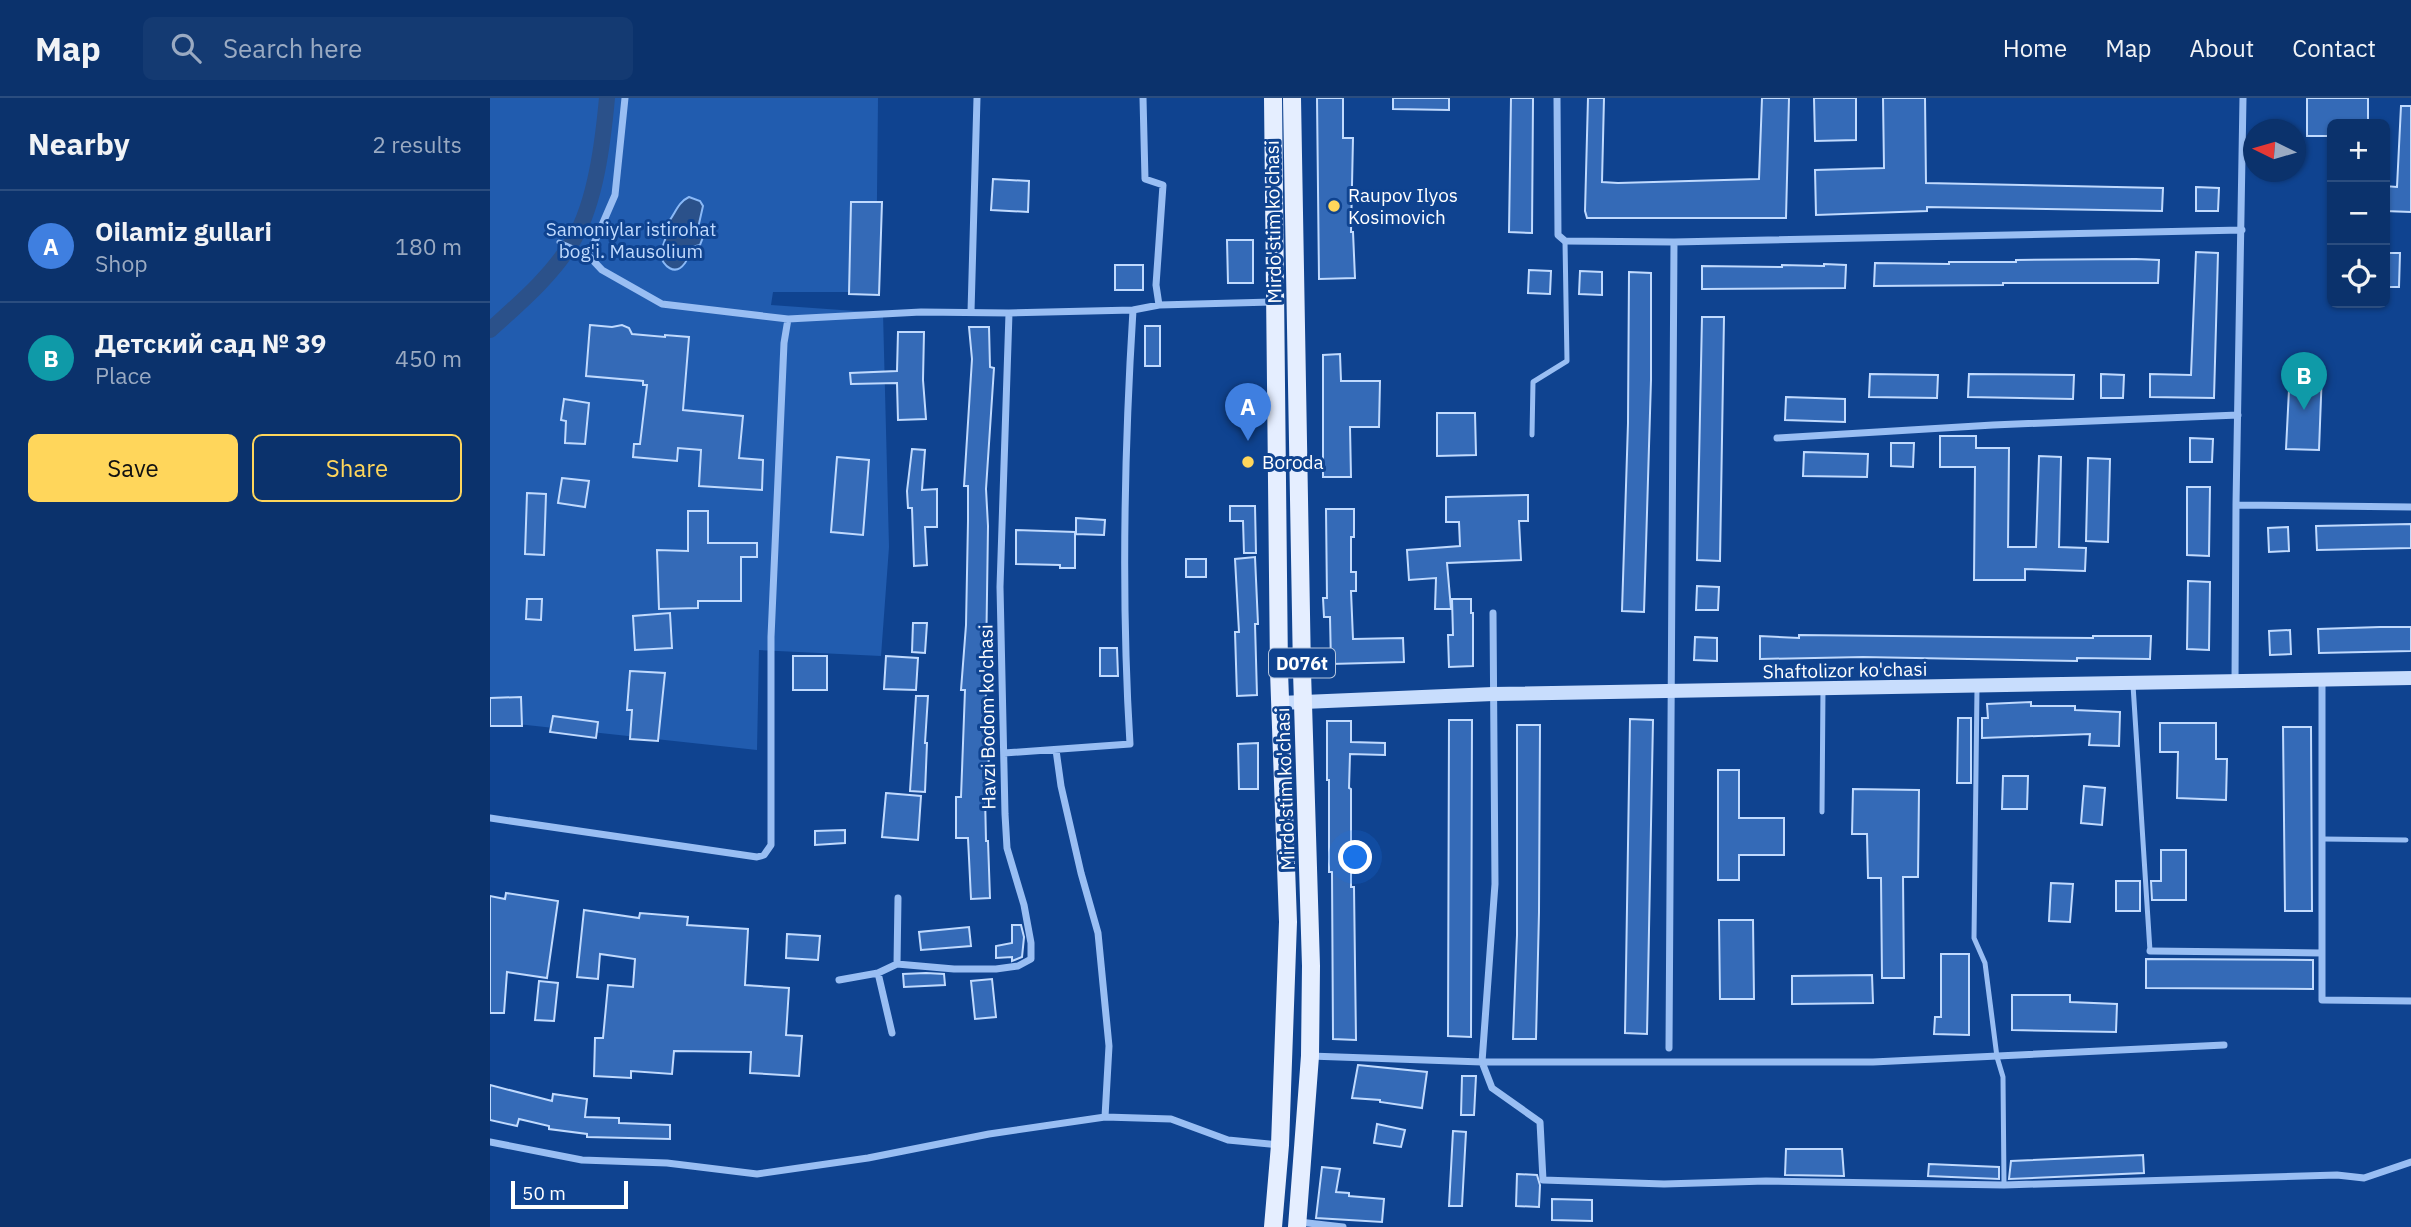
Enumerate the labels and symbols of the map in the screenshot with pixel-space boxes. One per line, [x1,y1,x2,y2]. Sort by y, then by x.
north arrow [2243,119,2306,182]
street label: Mirdo'stim ko'chasi [1260,140,1286,304]
place label: Raupov Ilyos Kosimovich [1348,183,1458,229]
marker: Raupov Ilyos Kosimovich [1326,198,1342,214]
park label: Samoniylar istirohat bog'i. Mausolium [546,217,716,263]
pin: B [2281,352,2327,410]
pin: A [1225,383,1271,441]
place label: Boroda [1262,450,1324,474]
marker: Boroda [1240,454,1256,470]
street label: Havzi Bodom ko'chasi [973,624,1001,810]
road number: D076t [1269,648,1335,678]
street label: Shaftolizor ko'chasi [1762,657,1928,683]
street label: Mirdo'stim ko'chasi [1270,707,1300,871]
your location [1338,840,1372,874]
scale bar [511,1178,628,1210]

